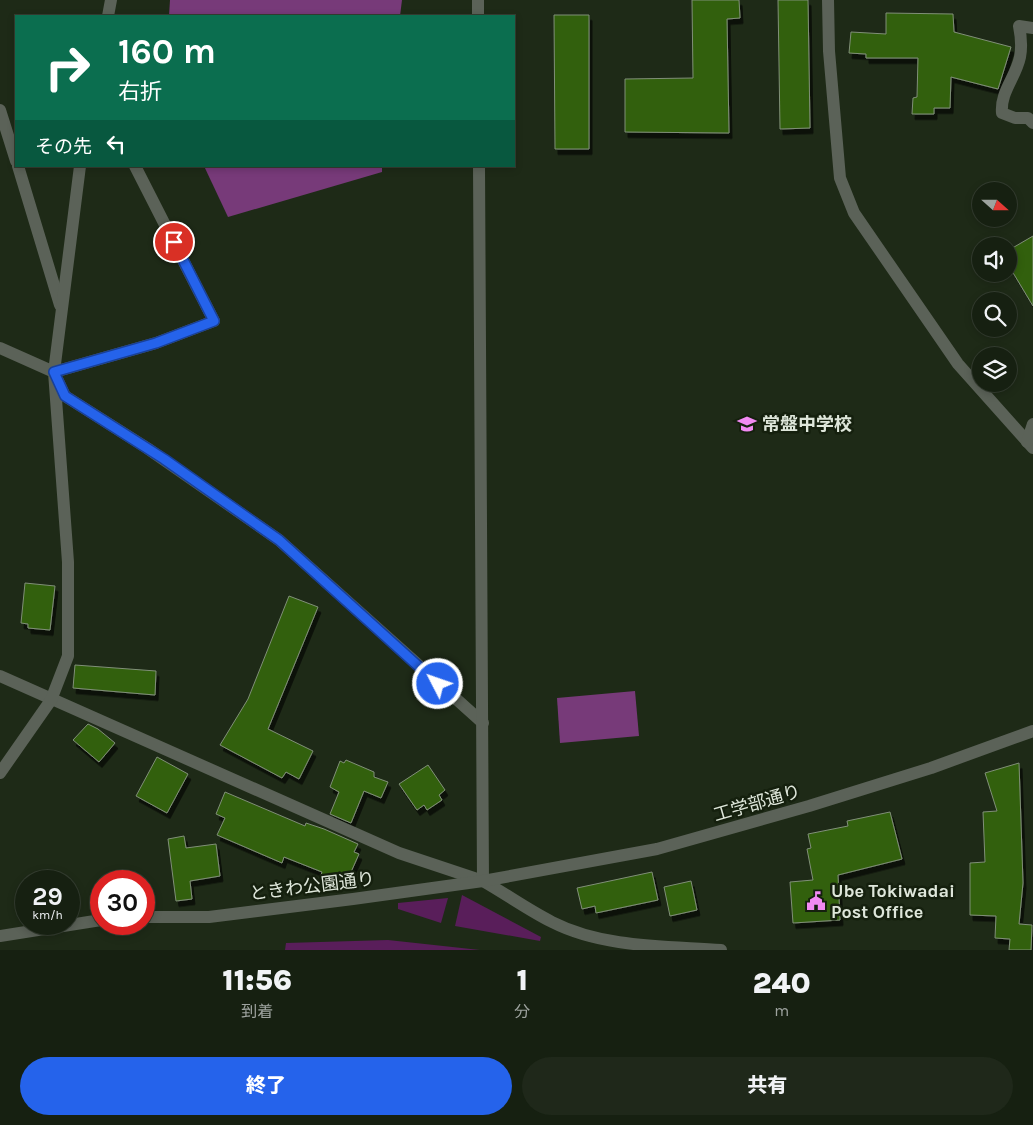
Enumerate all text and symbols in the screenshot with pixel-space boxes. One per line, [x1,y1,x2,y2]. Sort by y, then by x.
text: 160 m [118,31,216,72]
icon: right [35,35,100,100]
text: 右折 [118,79,162,105]
icon: left [102,130,130,158]
text: その先 [35,136,92,158]
north arrow [972,182,1018,228]
map controls [972,182,1017,392]
pin [153,221,195,263]
icon: arrive [160,228,188,256]
button: sound [972,237,1017,282]
button: search [972,292,1017,337]
button: layers [972,347,1017,392]
school or university icon: 常盤中学校 [736,413,758,435]
place label: 常盤中学校 [762,413,852,435]
position arrow [411,657,463,709]
street label: 工学部通り [711,780,803,826]
street label: ときわ公園通り [248,867,376,905]
speed limit sign: 30 [90,870,155,935]
place label: Ube Tokiwadai Post Office [831,880,955,923]
text: 29 [32,882,63,911]
public building icon: Ube Tokiwadai Post Office [805,890,827,912]
text: km/h [32,908,63,922]
text: 11:56 [222,962,292,998]
text: 1 [516,962,528,998]
text: 240 [753,965,811,1001]
text: m [774,1001,789,1020]
text: 到着 [241,1002,273,1021]
text: 分 [514,1002,530,1021]
button: 終了 [20,1057,512,1115]
button: 共有 [522,1057,1013,1115]

